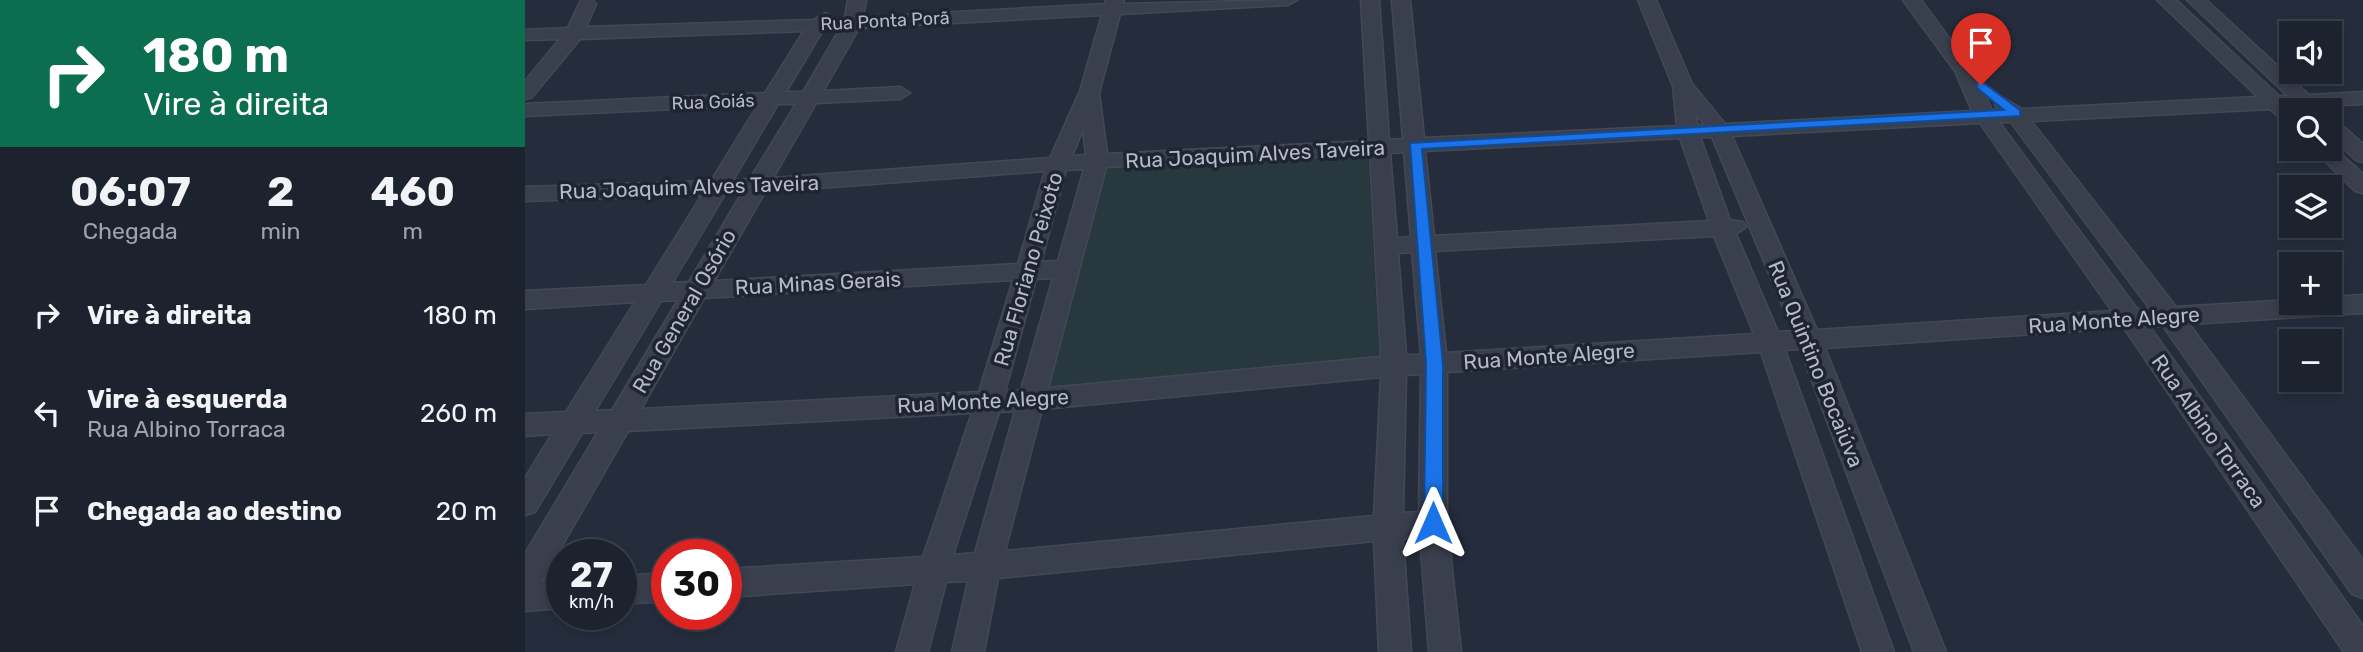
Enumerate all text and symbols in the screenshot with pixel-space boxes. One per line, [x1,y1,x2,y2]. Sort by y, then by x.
street label: Rua Ponta Porã [820,7,950,35]
pin [1951,13,2011,85]
map controls [2279,21,2342,392]
button: sound [2279,21,2342,84]
icon: arrive [1962,24,2000,62]
text: 180 m [143,26,289,84]
icon: right [28,28,119,119]
text: Vire à direita [143,85,329,123]
street label: Rua Goiás [671,90,755,114]
button: search [2279,98,2342,161]
street label: Rua Joaquim Alves Taveira [1124,135,1386,173]
text: 06:07 [70,167,191,217]
text: 2 [267,167,294,217]
text: 460 [370,167,455,217]
street label: Rua Floriano Peixoto [988,169,1068,369]
street label: Rua Joaquim Alves Taveira [559,170,819,204]
button: layers [2279,175,2342,238]
text: Chegada [83,217,178,245]
text: min [261,217,301,245]
text: m [403,217,423,245]
street label: Rua General Osório [627,224,741,398]
button: + [2279,252,2342,315]
street label: Rua Quintino Bocaiúva [1763,257,1869,471]
street label: Rua Minas Gerais [734,266,902,300]
icon: right [28,296,66,334]
text: Vire à direita [87,300,252,331]
text: 180 m [423,300,497,331]
street label: Rua Monte Alegre [2027,302,2201,338]
button: − [2279,329,2342,392]
street label: Rua Monte Alegre [1462,338,1636,374]
street label: Rua Albino Torraca [2147,349,2271,513]
text: Vire à esquerda [87,384,288,415]
street label: Rua Monte Alegre [896,384,1070,418]
icon: left [28,394,66,432]
text: 260 m [420,398,497,429]
text: Rua Albino Torraca [87,415,286,443]
position arrow [1396,486,1470,560]
icon: arrive [28,492,66,530]
text: Chegada ao destino [87,496,342,527]
text: 20 m [436,496,497,527]
speed limit sign: 30 [651,539,742,630]
text: 27 [570,554,613,596]
text: km/h [569,591,614,613]

